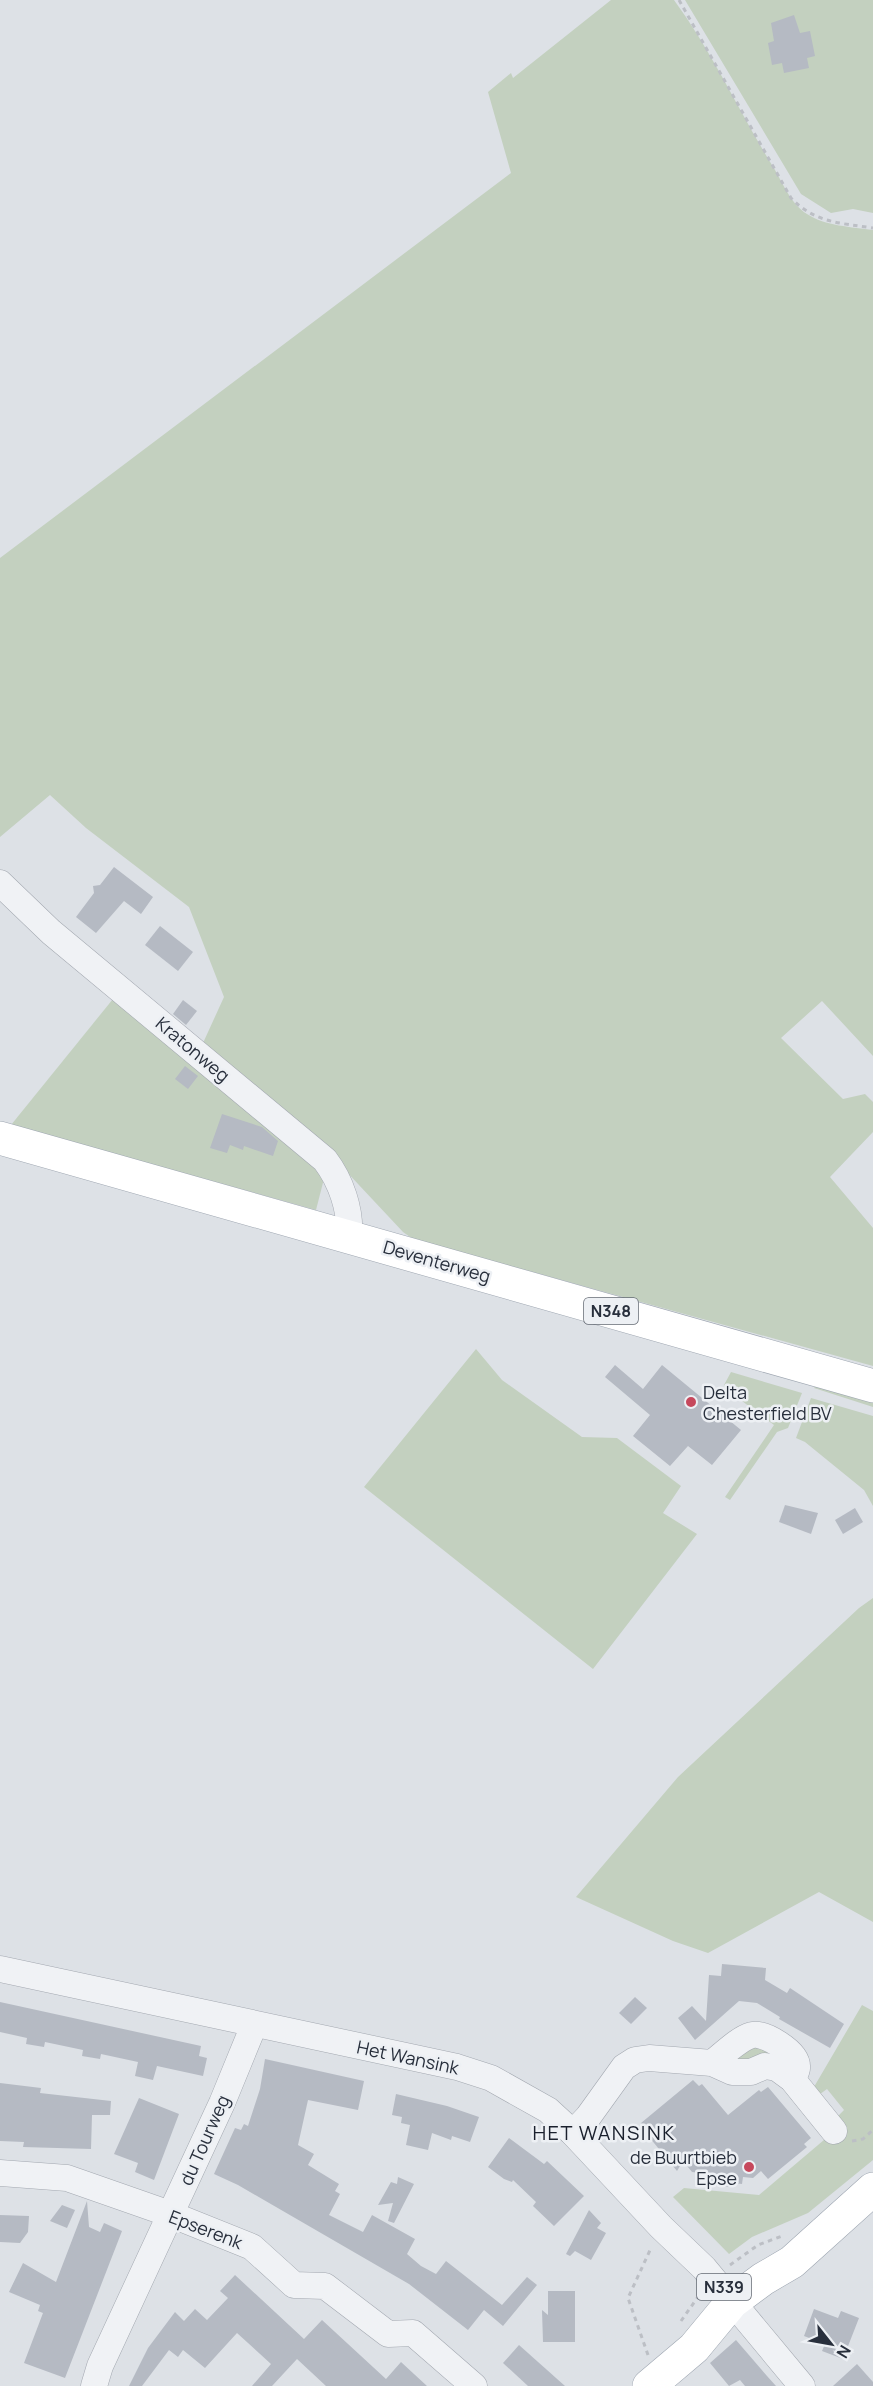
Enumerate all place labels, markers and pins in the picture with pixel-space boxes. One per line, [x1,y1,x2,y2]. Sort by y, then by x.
place label: Delta Chesterfield BV [703,1380,832,1425]
marker: Delta Chesterfield BV [684,1395,698,1409]
place label: de Buurtbieb Epse [630,2145,737,2190]
marker: de Buurtbieb Epse [742,2160,756,2174]

